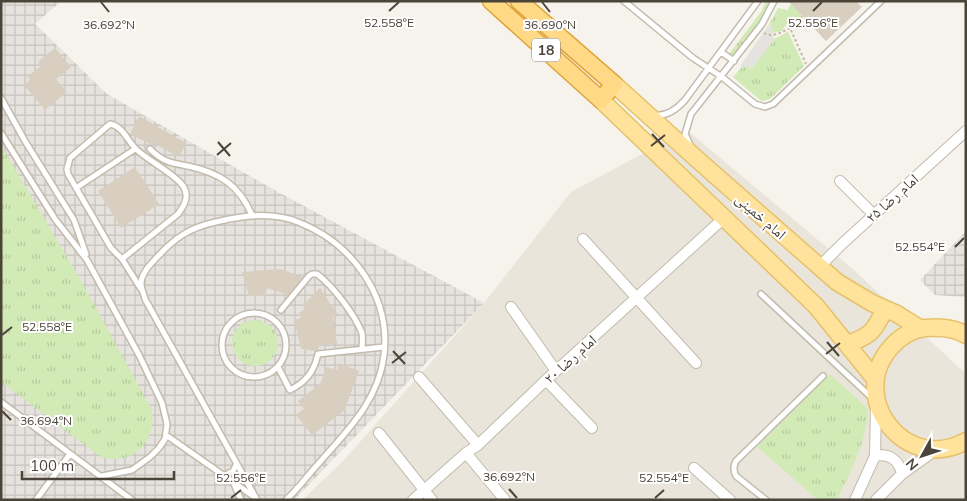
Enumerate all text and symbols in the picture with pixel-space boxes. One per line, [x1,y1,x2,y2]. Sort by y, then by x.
text: 52.558°E [364,15,414,30]
text: 52.556°E [788,15,838,30]
text: 36.692°N [83,17,135,32]
text: 36.690°N [524,17,576,32]
road number: 18 [532,38,560,62]
street label: امام رضا ۲۵ [862,169,923,227]
street label: امام خمینی [731,189,790,244]
text: 52.554°E [895,239,945,254]
text: 52.558°E [22,319,72,334]
street label: امام رضا ۲۰ [540,330,601,388]
text: 36.694°N [20,413,72,428]
north arrow [897,431,947,481]
scale bar [22,448,175,480]
text: N [902,455,922,474]
text: 100 m [30,456,74,475]
text: 36.692°N [483,469,535,484]
text: 52.556°E [216,470,266,485]
text: 52.554°E [639,470,689,485]

